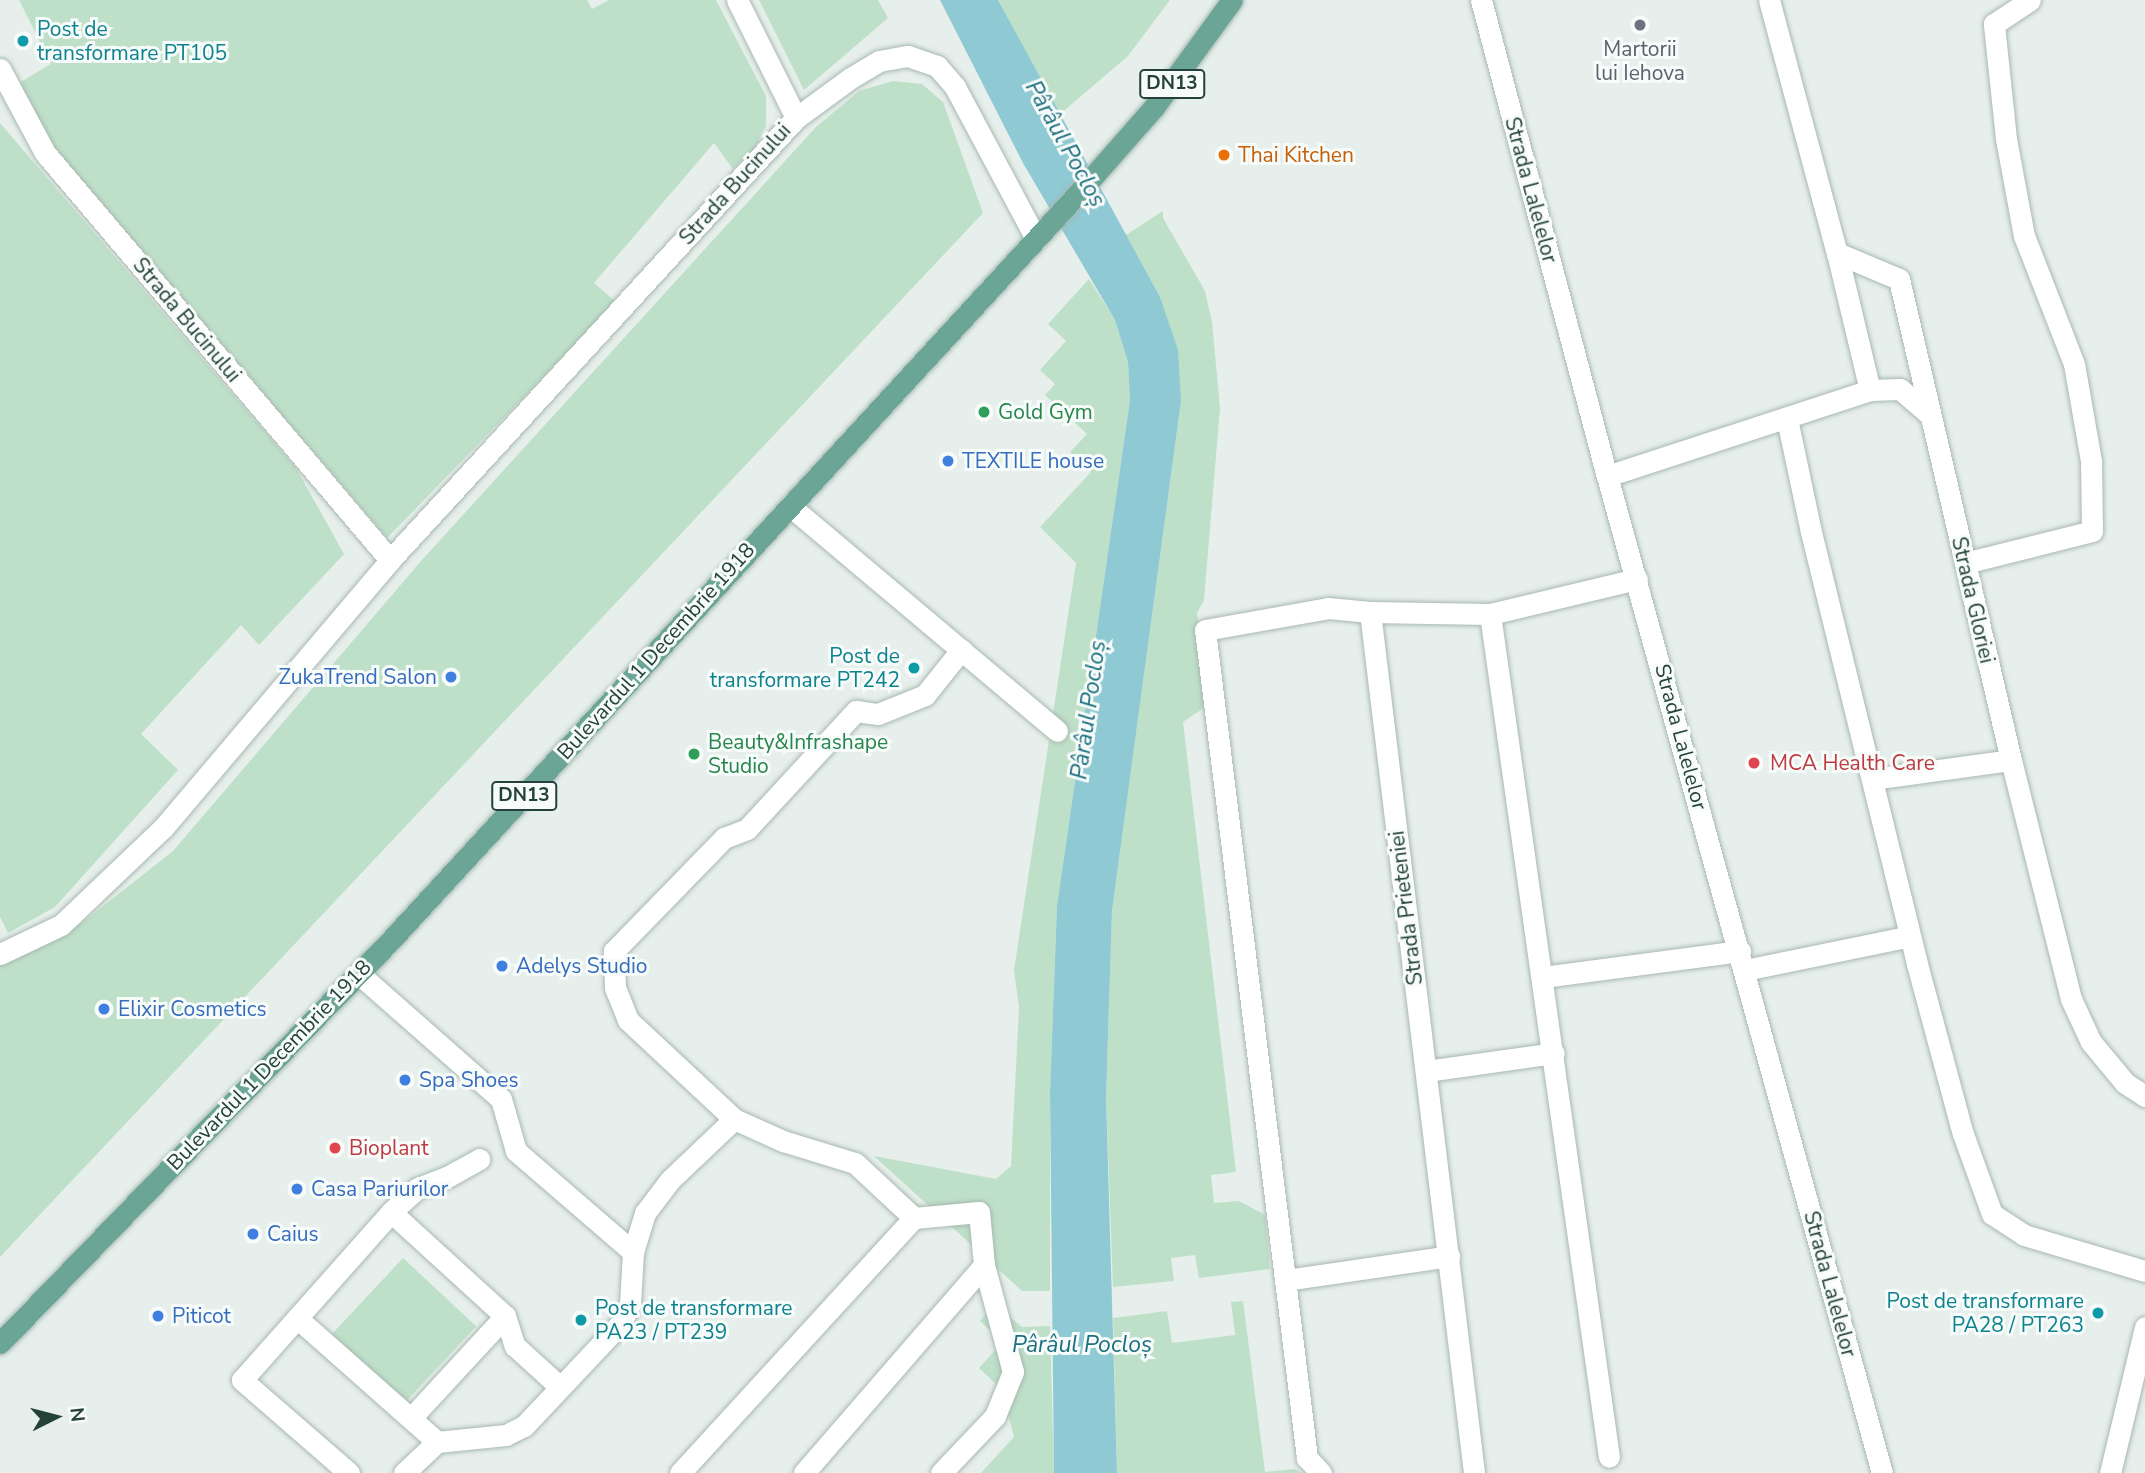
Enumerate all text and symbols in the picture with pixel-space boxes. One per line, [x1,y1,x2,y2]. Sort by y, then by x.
place label: Post de transformare PT105 [37,16,227,66]
marker: Martorii lui Iehova [1632,17,1648,33]
marker: Post de transformare PT105 [15,33,31,49]
place label: Martorii lui Iehova [1595,36,1685,86]
road number: DN13 [1139,68,1205,100]
water label: Pârâul Pocloș [1019,76,1111,212]
street label: Strada Lalelelor [1499,114,1563,266]
street label: Strada Bucinului [674,118,796,250]
place label: Thai Kitchen [1238,142,1354,168]
marker: Thai Kitchen [1216,147,1232,163]
street label: Strada Bucinului [128,253,246,387]
place label: Gold Gym [998,399,1093,425]
marker: Gold Gym [976,404,992,420]
place label: TEXTILE house [962,448,1104,474]
marker: TEXTILE house [940,453,956,469]
street label: Strada Gloriei [1946,534,2000,666]
street label: Bulevardul 1 Decembrie 1918 [552,537,760,765]
water label: Pârâul Pocloș [1066,639,1112,781]
place label: Post de transformare PT242 [710,643,900,693]
marker: Post de transformare PT242 [906,660,922,676]
street label: Strada Lalelelor [1649,661,1713,813]
place label: ZukaTrend Salon [279,664,437,690]
marker: ZukaTrend Salon [443,669,459,685]
place label: Beauty&Infrashape Studio [708,729,888,779]
marker: Beauty&Infrashape Studio [686,746,702,762]
place label: MCA Health Care [1770,750,1935,776]
marker: MCA Health Care [1744,753,1764,773]
road number: DN13 [491,780,557,811]
street label: Strada Prieteniei [1384,829,1428,987]
place label: Adelys Studio [516,953,647,979]
street label: Bulevardul 1 Decembrie 1918 [162,954,376,1176]
marker: Adelys Studio [494,958,510,974]
place label: Elixir Cosmetics [118,996,267,1022]
marker: Elixir Cosmetics [96,1001,112,1017]
place label: Spa Shoes [419,1067,518,1093]
marker: Spa Shoes [397,1072,413,1088]
place label: Bioplant [349,1135,429,1161]
marker: Bioplant [327,1140,343,1156]
place label: Casa Pariurilor [311,1176,448,1202]
marker: Casa Pariurilor [289,1181,305,1197]
street label: Strada Lalelelor [1798,1208,1862,1360]
place label: Caius [267,1221,319,1247]
marker: Caius [245,1226,261,1242]
place label: Post de transformare PA28 / PT263 [1886,1288,2084,1338]
place label: Post de transformare PA23 / PT239 [595,1295,793,1345]
place label: Piticot [172,1303,231,1329]
marker: Post de transformare PA28 / PT263 [2090,1305,2106,1321]
marker: Piticot [150,1308,166,1324]
marker: Post de transformare PA23 / PT239 [573,1312,589,1328]
water label: Pârâul Pocloș [1012,1331,1152,1359]
north arrow [21,1382,91,1452]
text: N [63,1406,91,1423]

